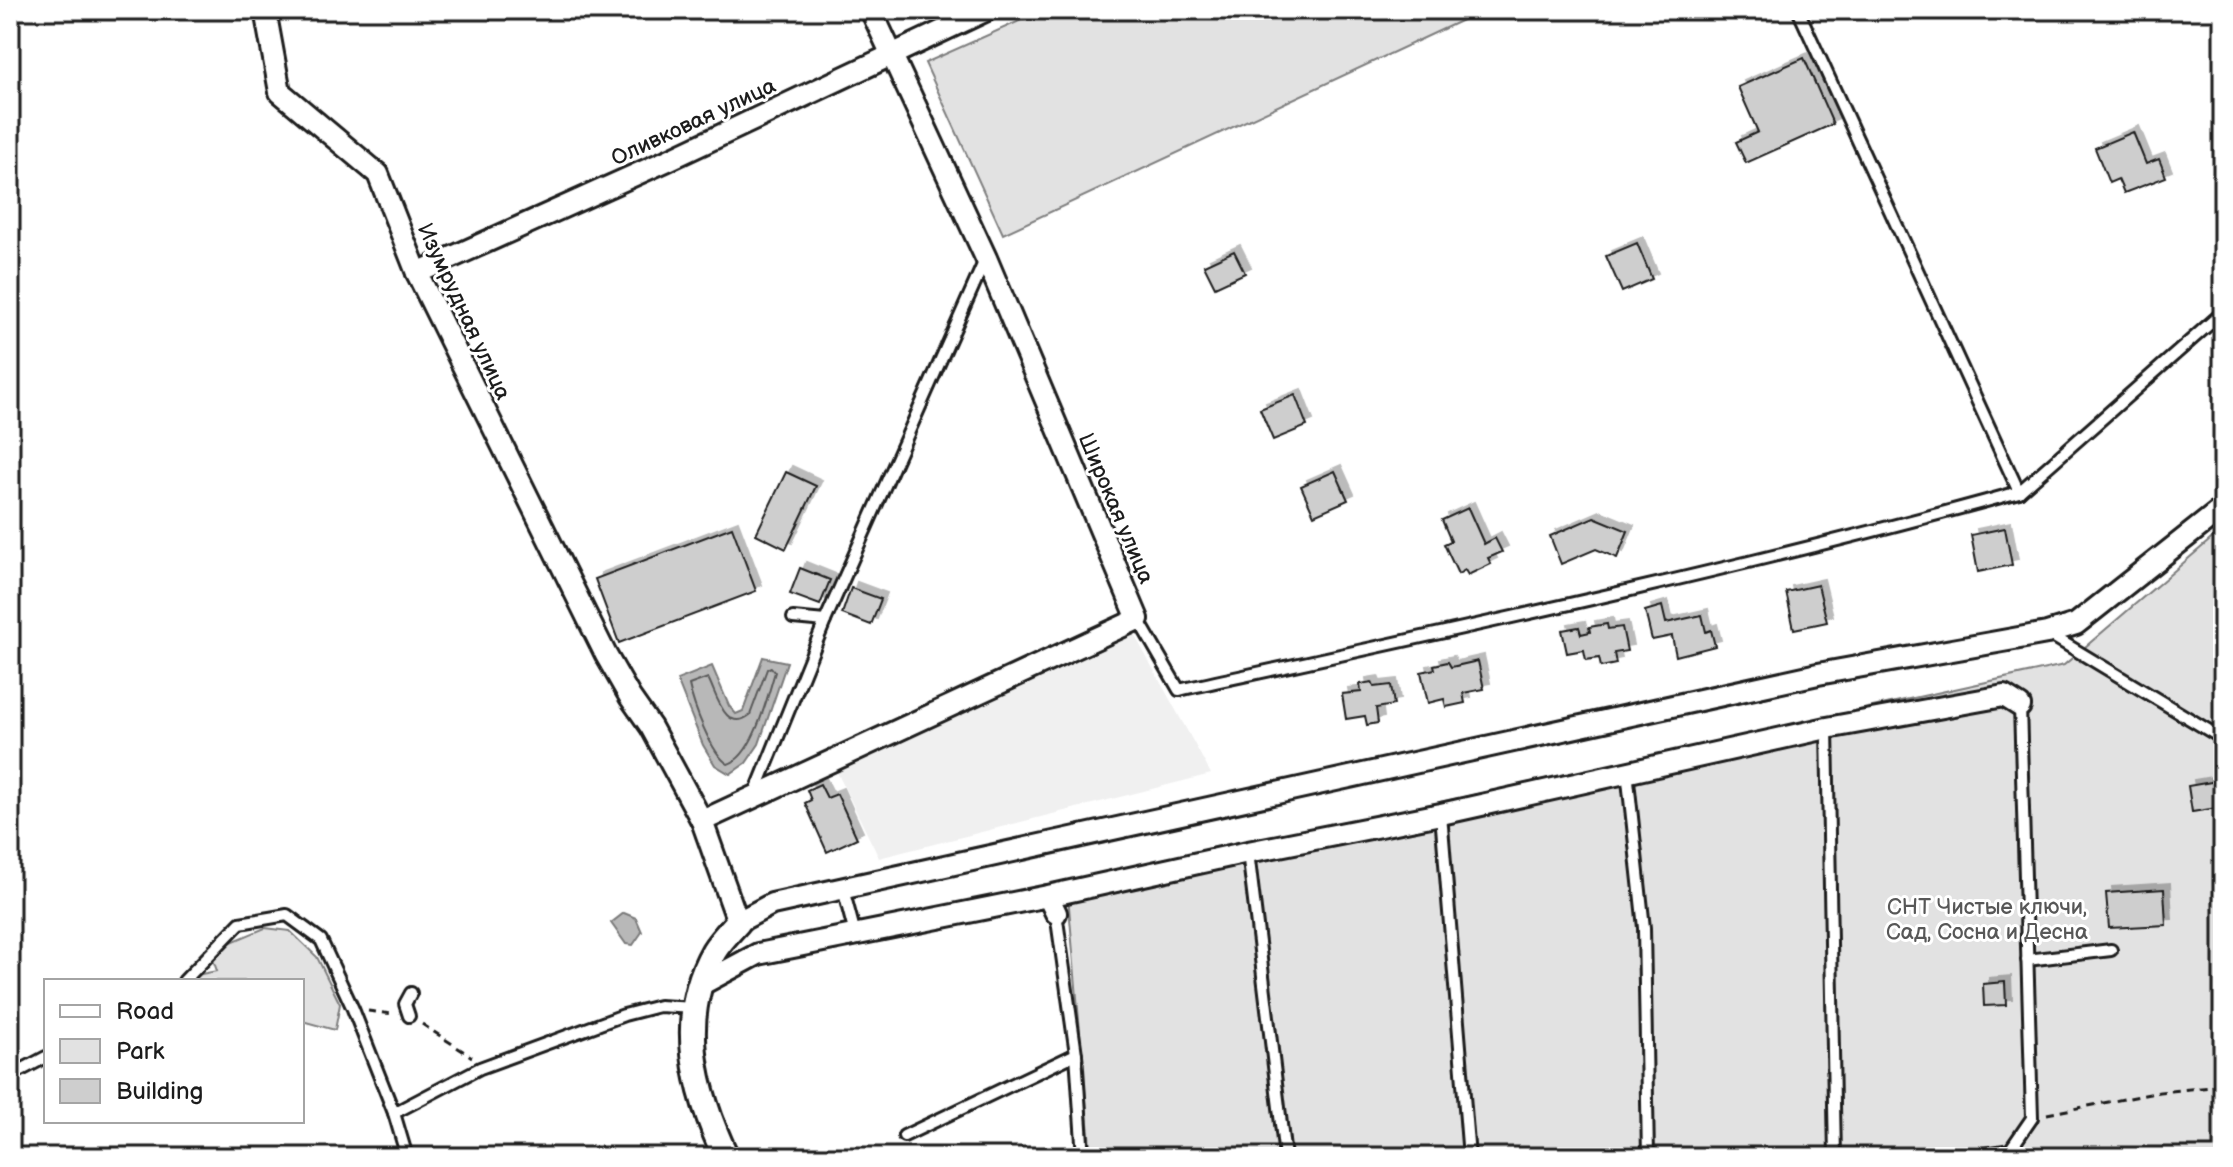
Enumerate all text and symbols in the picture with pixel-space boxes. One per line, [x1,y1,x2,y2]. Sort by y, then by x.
street label: Оливковая улица [607,72,780,172]
street label: Изумрудная улица [411,219,516,404]
street label: Широкая улица [1072,429,1159,588]
park label: СНТ Чистые ключи, Сад, Сосна и Десна [1886,894,2088,946]
legend [44,979,304,1123]
text: Road [116,997,174,1026]
text: Park [116,1037,164,1066]
text: Building [116,1077,203,1106]

